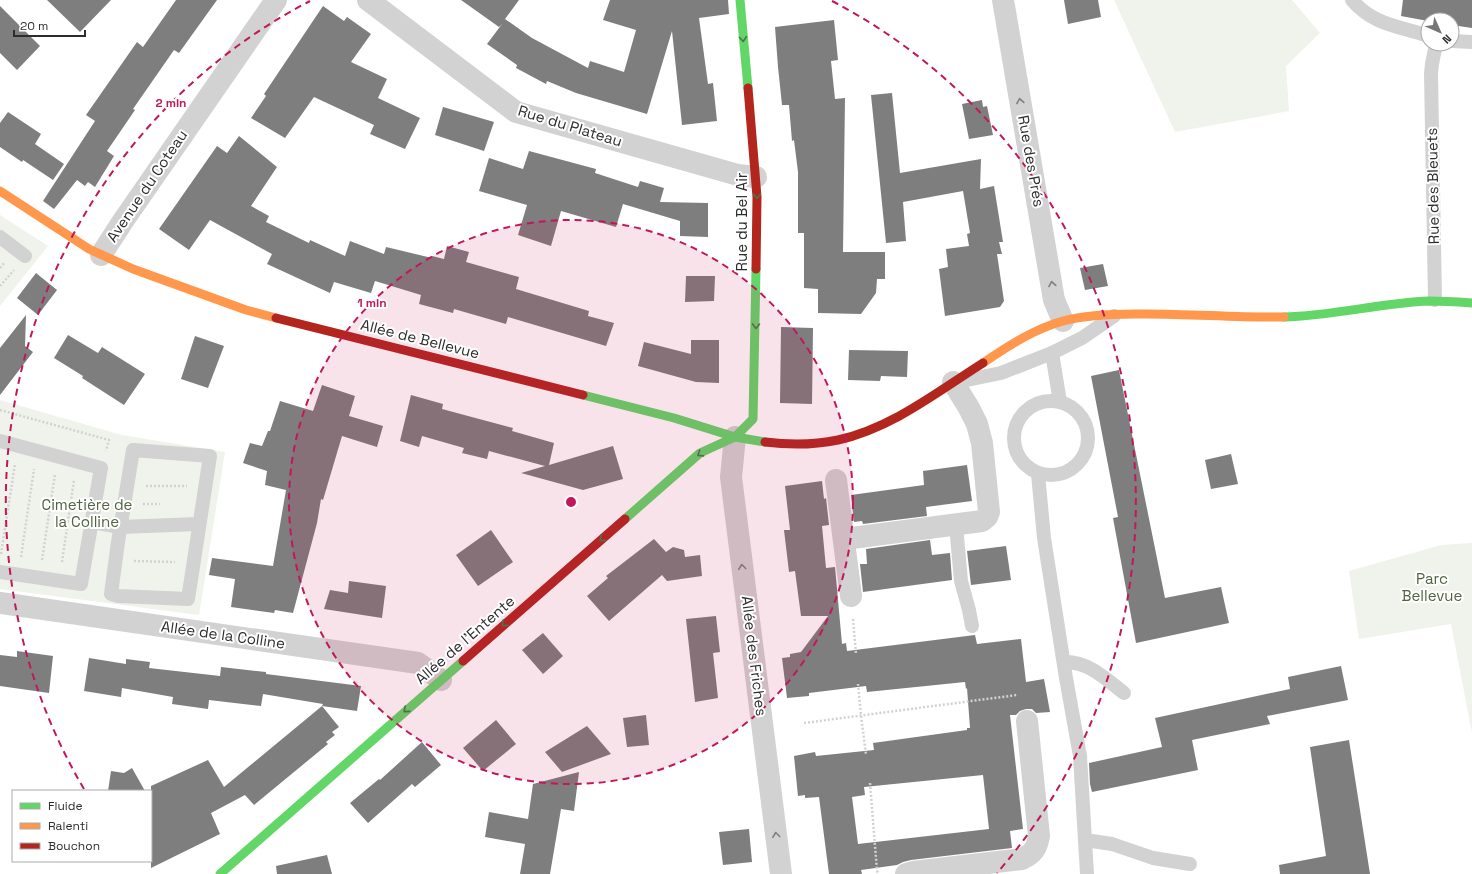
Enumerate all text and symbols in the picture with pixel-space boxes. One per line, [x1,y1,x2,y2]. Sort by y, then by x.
scale bar [14,12,85,38]
north arrow [1420,12,1460,52]
text: 20 m [20,18,48,34]
text: N [1440,32,1455,47]
one-way arrow [739,36,748,42]
text: 2 min [155,95,187,111]
one-way arrow [1016,98,1025,104]
street label: Rue du Plateau [516,101,625,150]
street label: Rue des Prés [1014,114,1049,208]
street label: Avenue du Coteau [102,126,191,245]
street label: Rue des Bleuets [1422,127,1443,245]
street label: Rue du Bel Air [732,172,751,271]
one-way arrow [753,193,761,199]
one-way arrow [1048,281,1057,287]
text: 1 min [357,295,387,311]
street label: Allée de Bellevue [359,315,482,362]
one-way arrow [751,323,760,329]
one-way arrow [698,449,705,456]
park label: Cimetière de la Colline [42,495,133,531]
centre of rings [564,495,578,509]
one-way arrow [599,534,607,541]
one-way arrow [738,564,747,571]
park label: Parc Bellevue [1402,569,1463,605]
street label: Allée de l'Entente [411,591,518,688]
street label: Allée des Friches [738,595,771,717]
street label: Allée de la Colline [160,616,286,653]
one-way arrow [501,620,509,627]
one-way arrow [403,705,411,712]
legend [12,790,152,862]
text: Fluide [48,798,83,814]
text: Ralenti [48,818,88,834]
one-way arrow [772,832,781,838]
text: Bouchon [48,838,100,854]

